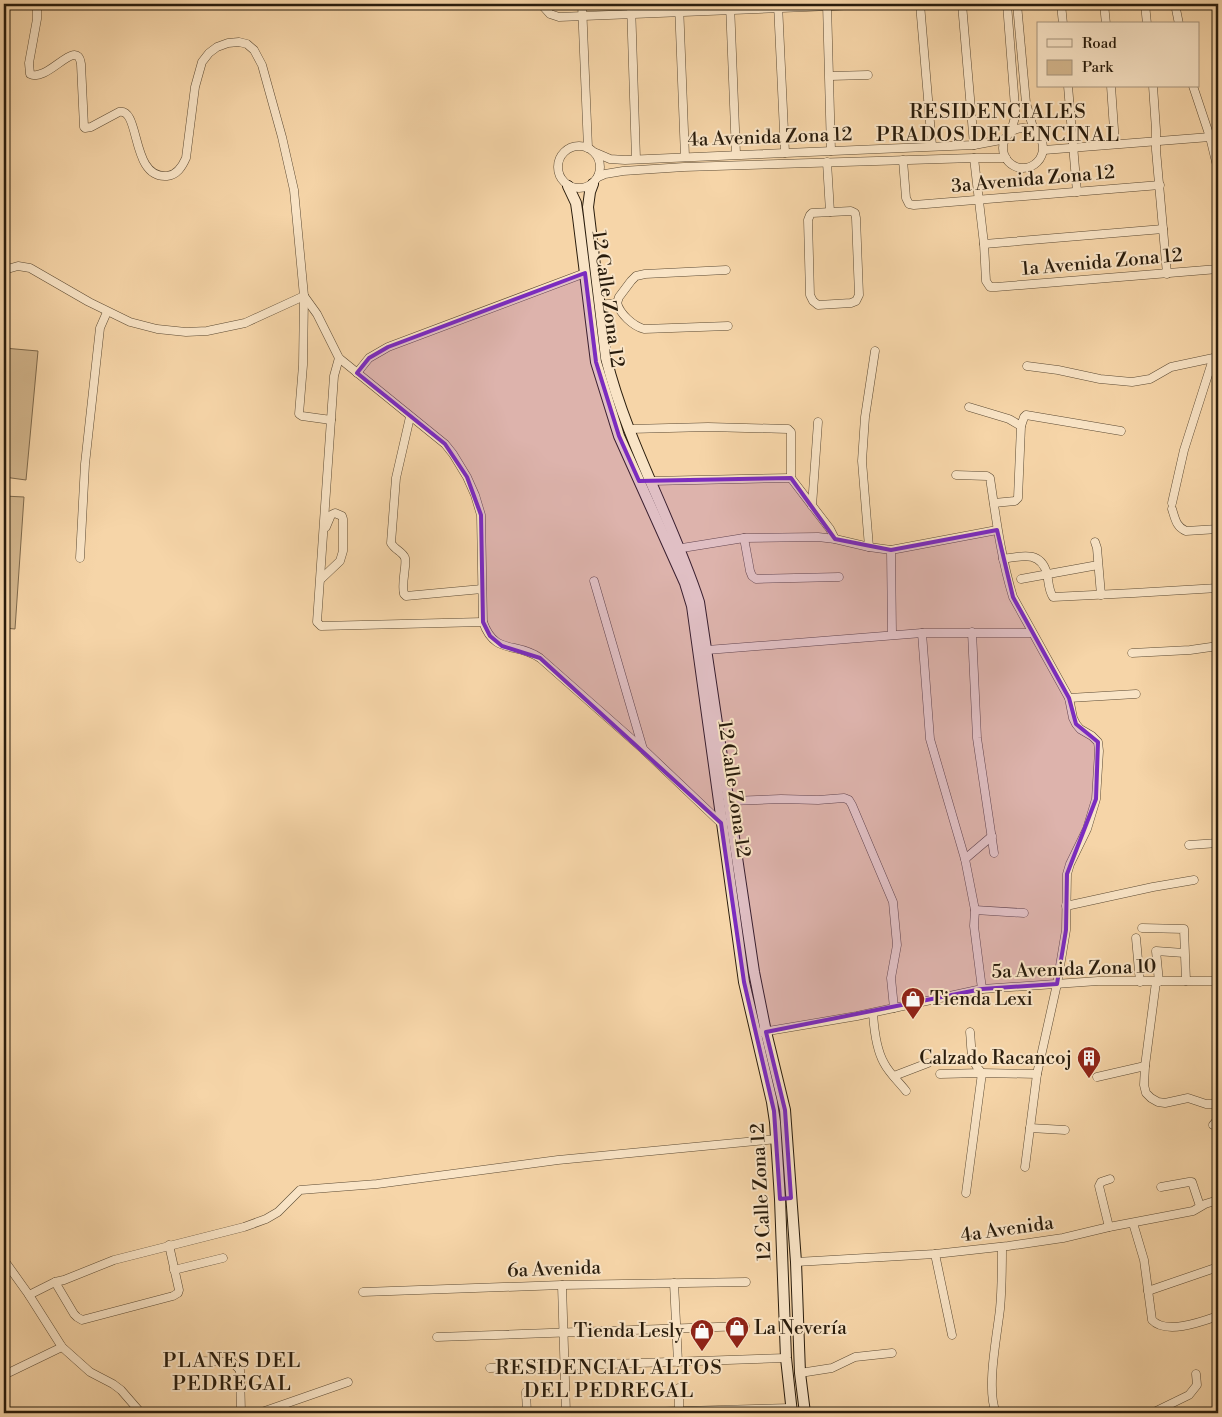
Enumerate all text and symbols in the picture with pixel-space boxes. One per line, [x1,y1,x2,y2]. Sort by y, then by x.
legend [1037,22,1200,88]
text: Road [1082,34,1117,53]
text: Park [1082,58,1114,77]
district label: RESIDENCIALES PRADOS DEL ENCINAL [876,100,1120,148]
street label: 4a Avenida Zona 12 [687,122,853,152]
street label: 3a Avenida Zona 12 [950,160,1116,198]
street label: 12 Calle Zona 12 [587,229,629,369]
street label: 1a Avenida Zona 12 [1020,243,1184,281]
street label: 12 Calle Zona 12 [713,719,755,859]
street label: 5a Avenida Zona 10 [991,954,1157,984]
shop icon: Tienda Lexi [900,986,926,1020]
place label: Tienda Lexi [930,987,1033,1011]
building icon: Calzado Racancoj [1076,1045,1102,1079]
place label: Calzado Racancoj [919,1046,1072,1070]
street label: 12 Calle Zona 12 [745,1122,777,1262]
street label: 4a Avenida [959,1211,1055,1247]
street label: 6a Avenida [507,1255,602,1283]
shop icon: La Nevería [724,1315,750,1349]
place label: La Nevería [754,1316,847,1340]
shop icon: Tienda Lesly [689,1318,715,1352]
place label: Tienda Lesly [574,1319,685,1343]
district label: PLANES DEL PEDREGAL [163,1349,301,1397]
district label: RESIDENCIAL ALTOS DEL PEDREGAL [495,1356,723,1404]

